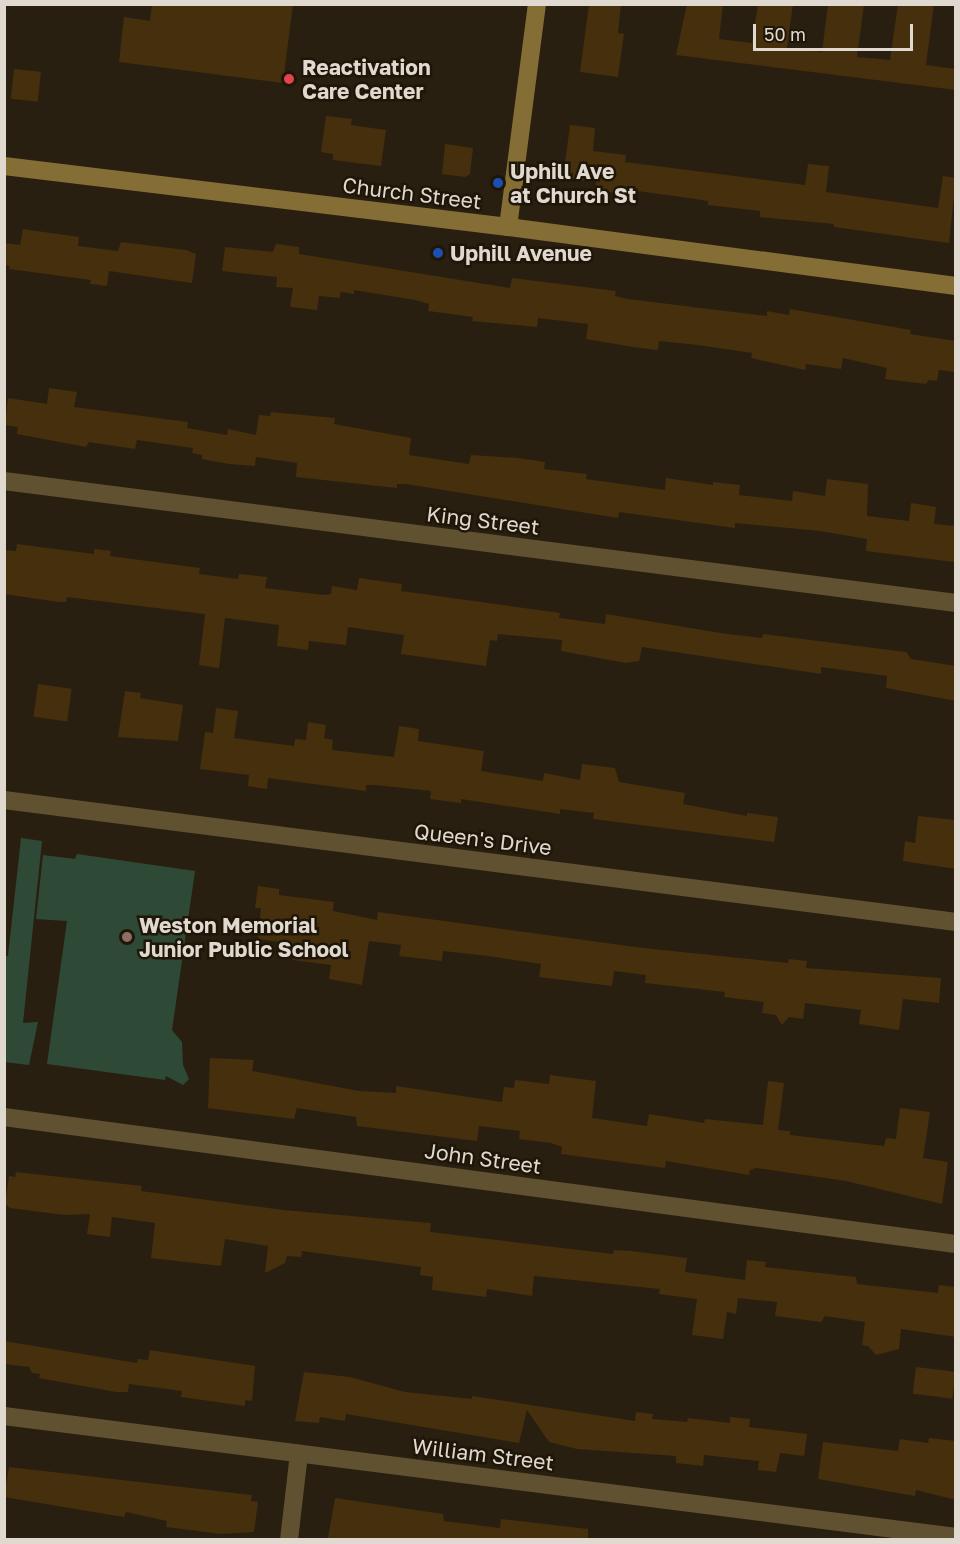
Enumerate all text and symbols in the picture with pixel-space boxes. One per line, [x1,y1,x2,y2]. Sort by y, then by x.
scale bar [756,12,916,50]
text: 50 m [764,23,806,45]
place label: Reactivation Care Center [302,54,431,104]
marker: Reactivation Care Center [280,70,298,88]
place label: Uphill Ave at Church St [510,158,636,208]
street label: Church Street [341,172,483,214]
marker: Uphill Ave at Church St [491,176,505,190]
place label: Uphill Avenue [450,240,592,266]
marker: Uphill Avenue [431,246,445,260]
street label: King Street [425,501,541,539]
street label: Queen's Drive [413,818,553,860]
place label: Weston Memorial Junior Public School [139,912,349,962]
marker: Weston Memorial Junior Public School [120,930,134,944]
street label: John Street [423,1137,543,1179]
street label: William Street [411,1433,555,1475]

